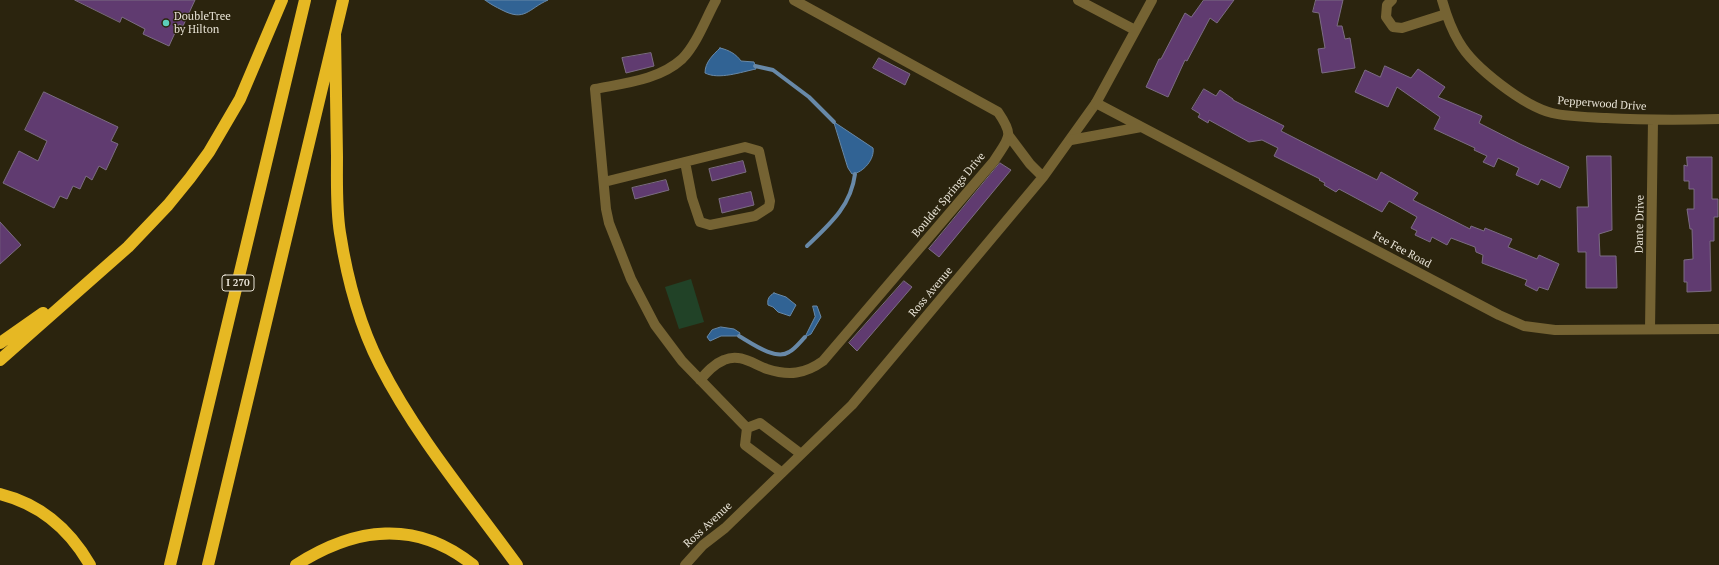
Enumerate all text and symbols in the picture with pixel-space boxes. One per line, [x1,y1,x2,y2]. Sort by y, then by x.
place label: DoubleTree by Hilton [174,10,231,36]
marker: DoubleTree by Hilton [161,18,171,28]
street label: Pepperwood Drive [1557,94,1647,114]
street label: Boulder Springs Drive [910,150,988,240]
street label: Dante Drive [1633,195,1647,253]
street label: Fee Fee Road [1371,229,1433,271]
street label: Ross Avenue [906,264,956,320]
road number: I 270 [222,275,254,291]
street label: Ross Avenue [681,499,735,551]

